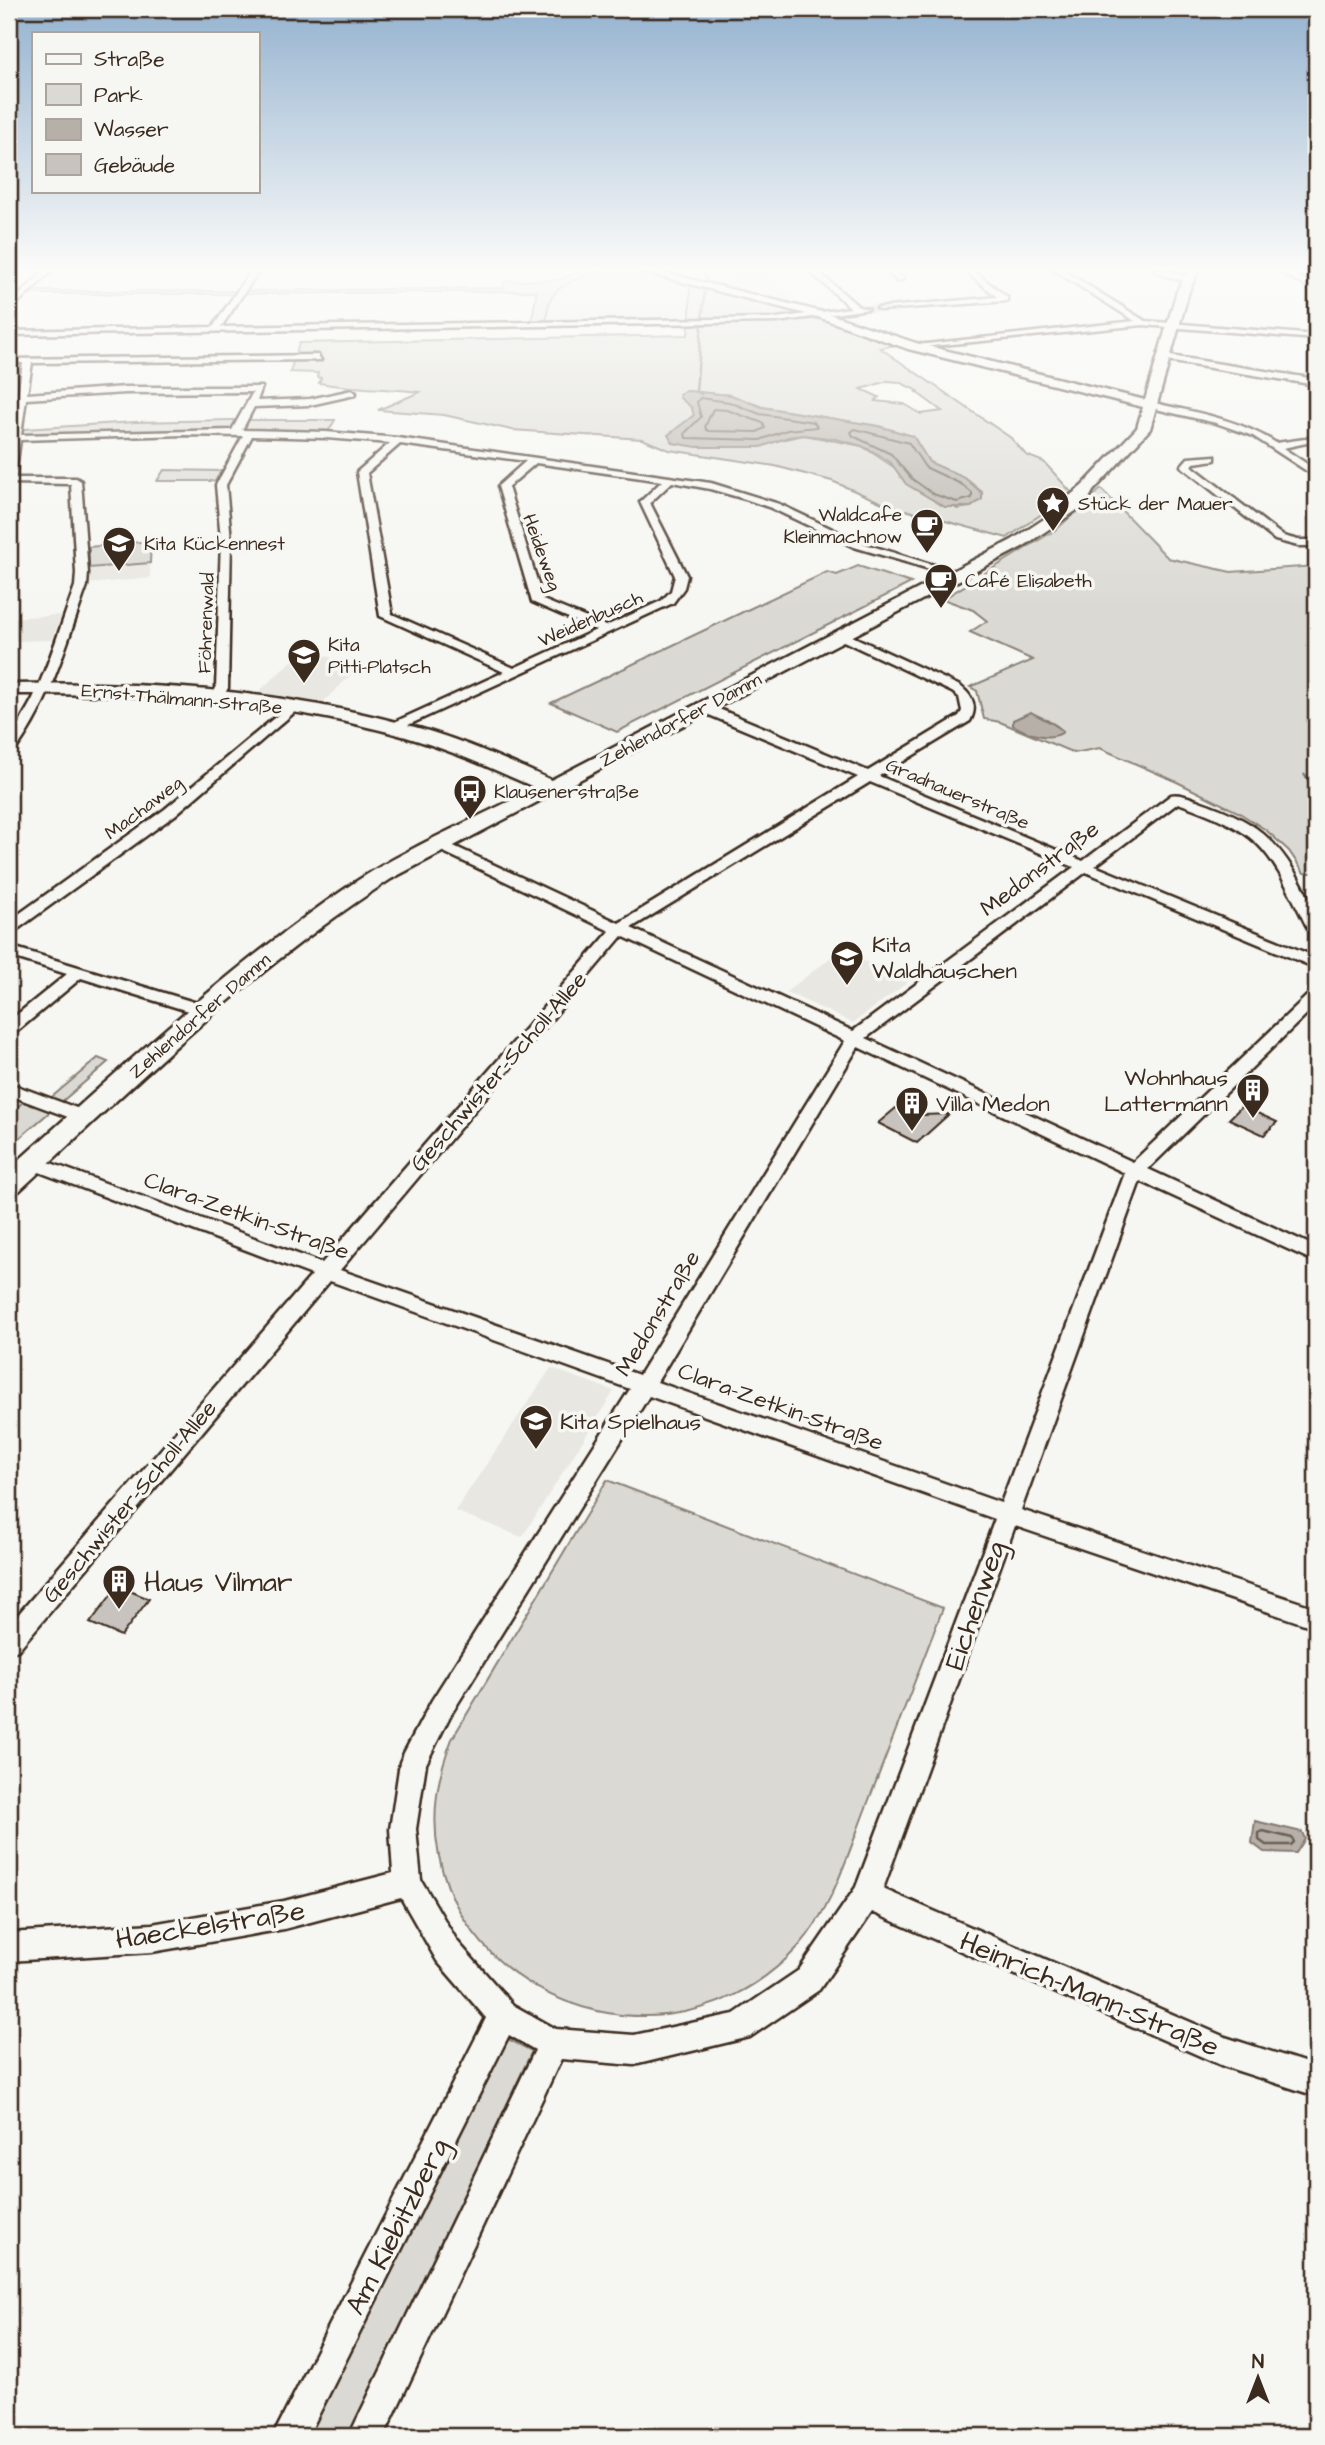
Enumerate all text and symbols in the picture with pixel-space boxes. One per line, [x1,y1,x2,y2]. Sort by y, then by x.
legend [32,32,259,192]
text: Straße [94,45,165,74]
text: Park [94,81,143,110]
text: Wasser [94,115,169,144]
text: Gebäude [94,151,175,180]
place icon: Stück der Mauer [1034,484,1072,533]
place label: Stück der Mauer [1078,491,1233,518]
place label: Waldcafe Kleinmachnow [783,502,902,551]
cafe icon: Waldcafe Kleinmachnow [908,506,946,555]
street label: Heideweg [514,510,568,595]
school or university icon: Kita Kückennest [100,524,138,573]
place label: Kita Kückennest [144,531,285,558]
cafe icon: Café Elisabeth [922,561,960,610]
place label: Café Elisabeth [965,568,1092,595]
street label: Föhrenwald [191,572,222,674]
street label: Weidenbusch [534,584,648,654]
place label: Kita Pitti-Platsch [328,632,431,681]
school or university icon: Kita Pitti-Platsch [285,636,323,685]
street label: Zehlendorfer Damm [595,666,766,774]
street label: Ernst-Thälmann-Straße [80,677,283,722]
street label: Gradnauerstraße [881,752,1033,837]
street label: Machaweg [99,770,189,847]
bus stop icon: Klausenerstraße [451,772,489,821]
place label: Klausenerstraße [494,779,639,806]
street label: Medonstraße [973,813,1106,924]
place label: Kita Waldhäuschen [872,929,1017,987]
school or university icon: Kita Waldhäuschen [828,938,866,987]
street label: Zehlendorfer Damm [123,947,277,1085]
street label: Geschwister-Scholl-Allee [403,965,595,1179]
place label: Wohnhaus Lattermann [1104,1062,1228,1120]
building icon: Wohnhaus Lattermann [1234,1071,1272,1120]
building icon: Villa Medon [893,1084,931,1133]
place label: Villa Medon [936,1088,1050,1120]
street label: Clara-Zetkin-Straße [139,1164,354,1268]
street label: Medonstraße [608,1245,708,1383]
street label: Clara-Zetkin-Straße [673,1355,888,1459]
street label: Geschwister-Scholl-Allee [35,1393,224,1610]
school or university icon: Kita Spielhaus [517,1402,555,1451]
place label: Kita Spielhaus [560,1406,701,1438]
street label: Eichenweg [935,1536,1017,1675]
building icon: Haus Vilmar [100,1562,138,1611]
place label: Haus Vilmar [144,1563,292,1602]
street label: Haeckelstraße [113,1891,308,1960]
street label: Heinrich-Mann-Straße [954,1922,1225,2067]
street label: Am Kiebitzberg [336,2132,459,2322]
north arrow [1224,2344,1294,2414]
text: N [1252,2349,1264,2376]

